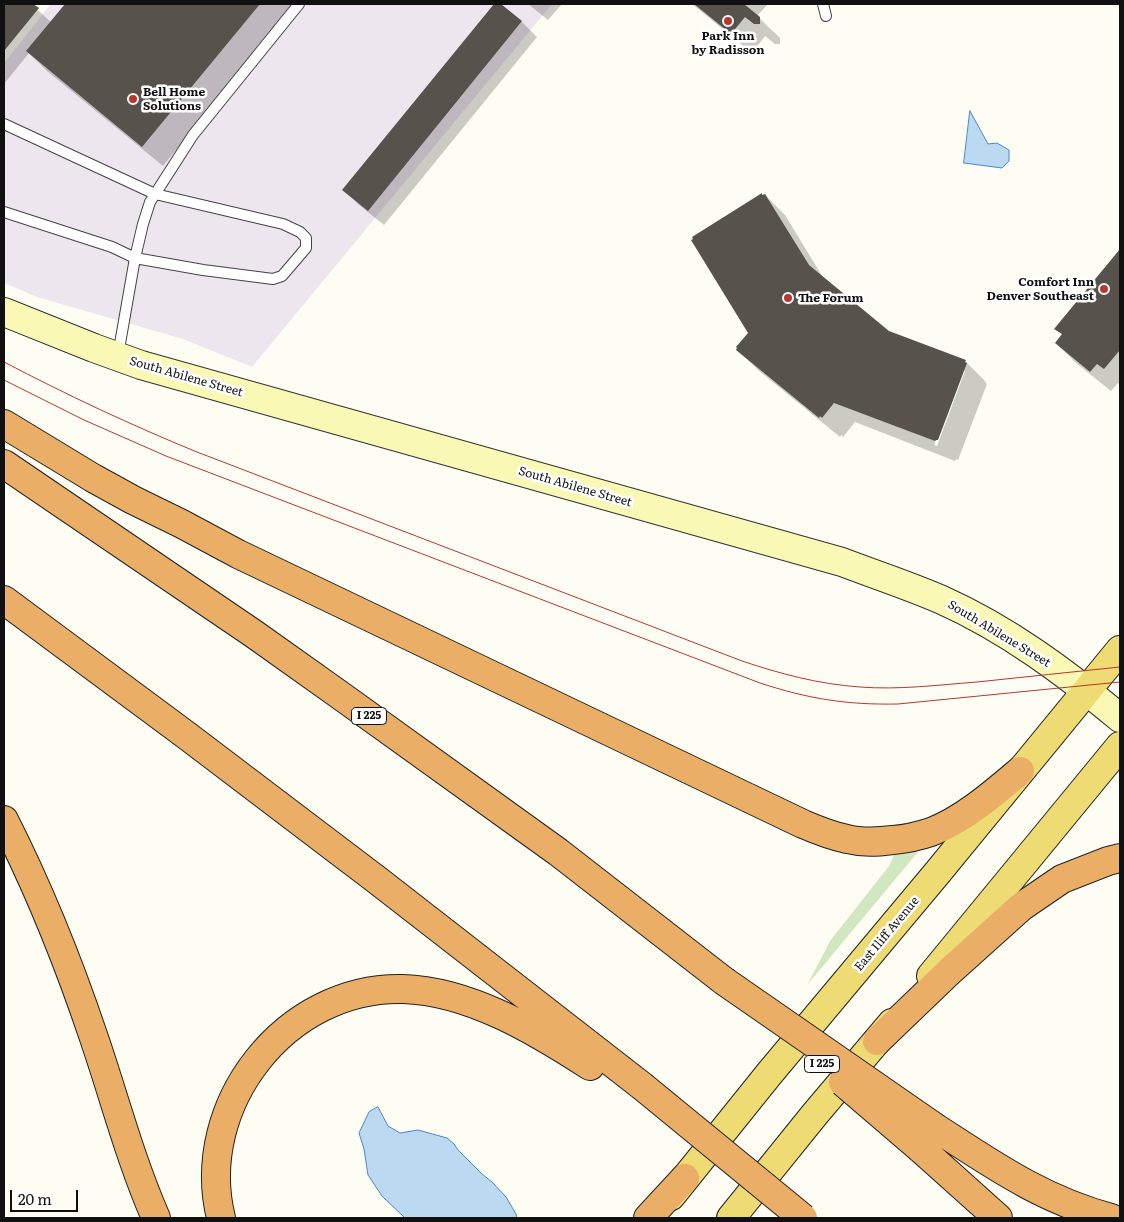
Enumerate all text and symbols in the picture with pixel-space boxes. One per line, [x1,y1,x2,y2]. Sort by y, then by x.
marker: Park Inn by Radisson [722,15,734,27]
place label: Park Inn by Radisson [692,29,764,57]
place label: Bell Home Solutions [143,85,205,113]
marker: Bell Home Solutions [127,93,139,105]
place label: Comfort Inn Denver Southeast [987,275,1094,303]
marker: Comfort Inn Denver Southeast [1098,283,1110,295]
place label: The Forum [798,291,864,305]
marker: The Forum [782,292,794,304]
street label: South Abilene Street [128,354,244,400]
street label: South Abilene Street [517,464,633,510]
street label: South Abilene Street [945,598,1053,670]
road number: I 225 [352,708,386,724]
street label: East Iliff Avenue [852,894,922,974]
road number: I 225 [804,1056,840,1072]
scale bar [12,1180,80,1212]
text: 20 m [18,1187,52,1210]

